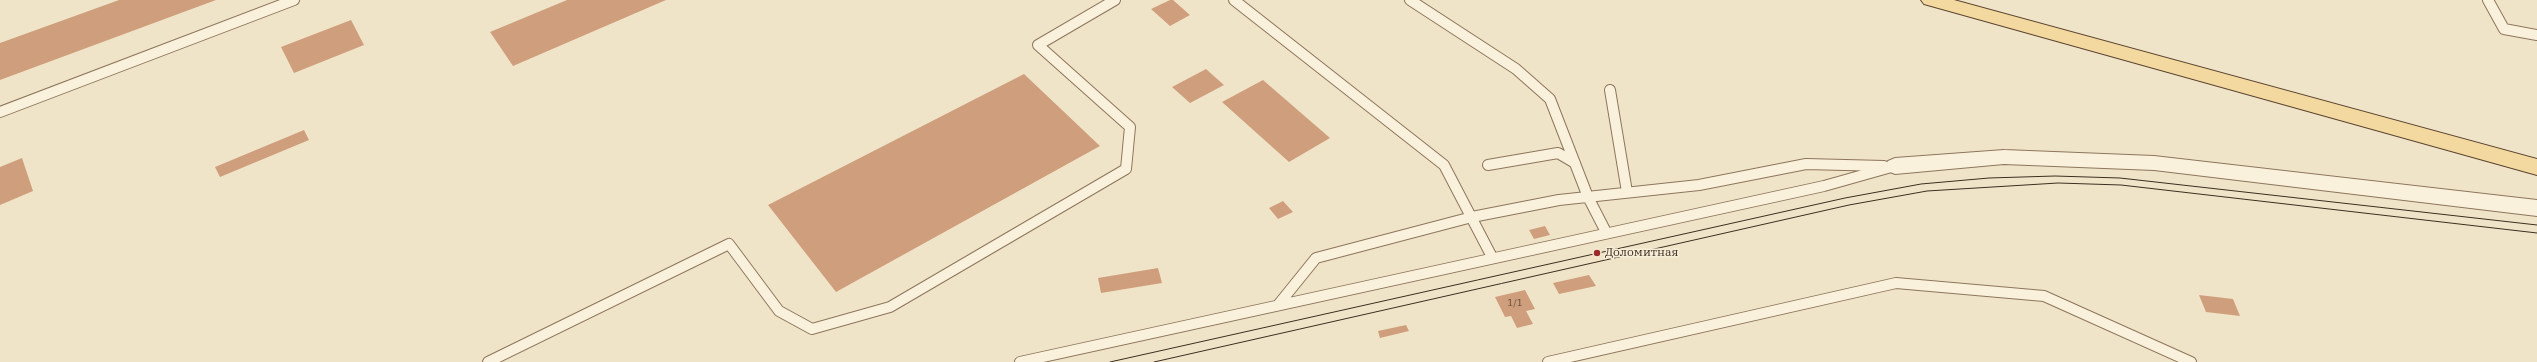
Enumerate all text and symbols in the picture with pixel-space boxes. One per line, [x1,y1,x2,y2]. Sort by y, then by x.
place label: Доломитная [1605,246,1678,260]
marker: Доломитная [1592,248,1602,258]
house number: 1/1 [1507,297,1523,309]

